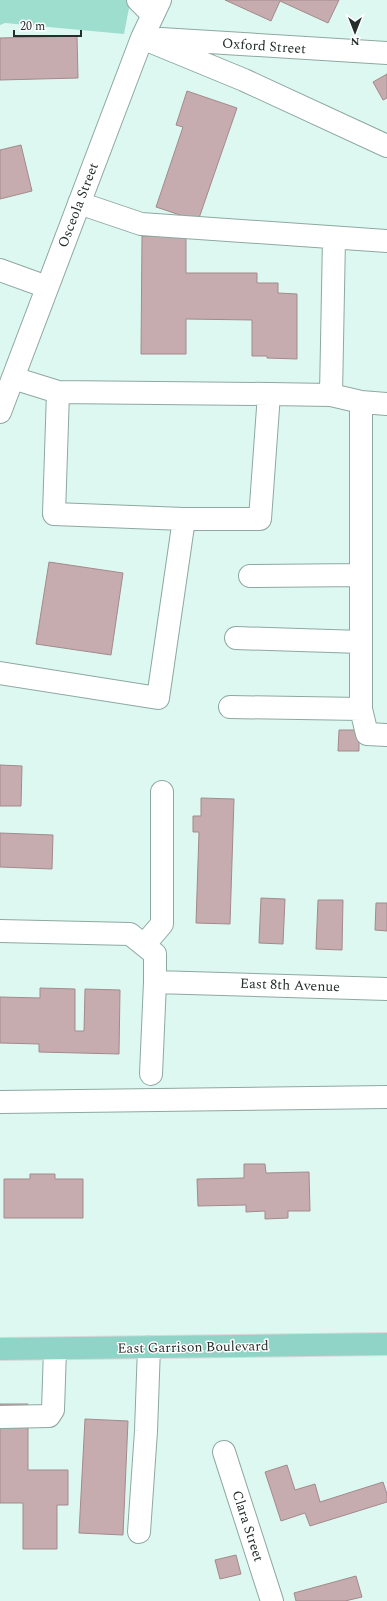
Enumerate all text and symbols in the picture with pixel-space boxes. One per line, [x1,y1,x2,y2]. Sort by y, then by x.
scale bar [14,12,81,38]
north arrow [335,12,375,52]
text: 20 m [20,17,45,36]
street label: Oxford Street [221,33,307,59]
text: N [350,33,359,50]
street label: Osceola Street [52,159,104,251]
street label: East 8th Avenue [240,973,341,997]
street label: East Garrison Boulevard [117,1335,269,1359]
street label: Clara Street [227,1488,269,1564]

